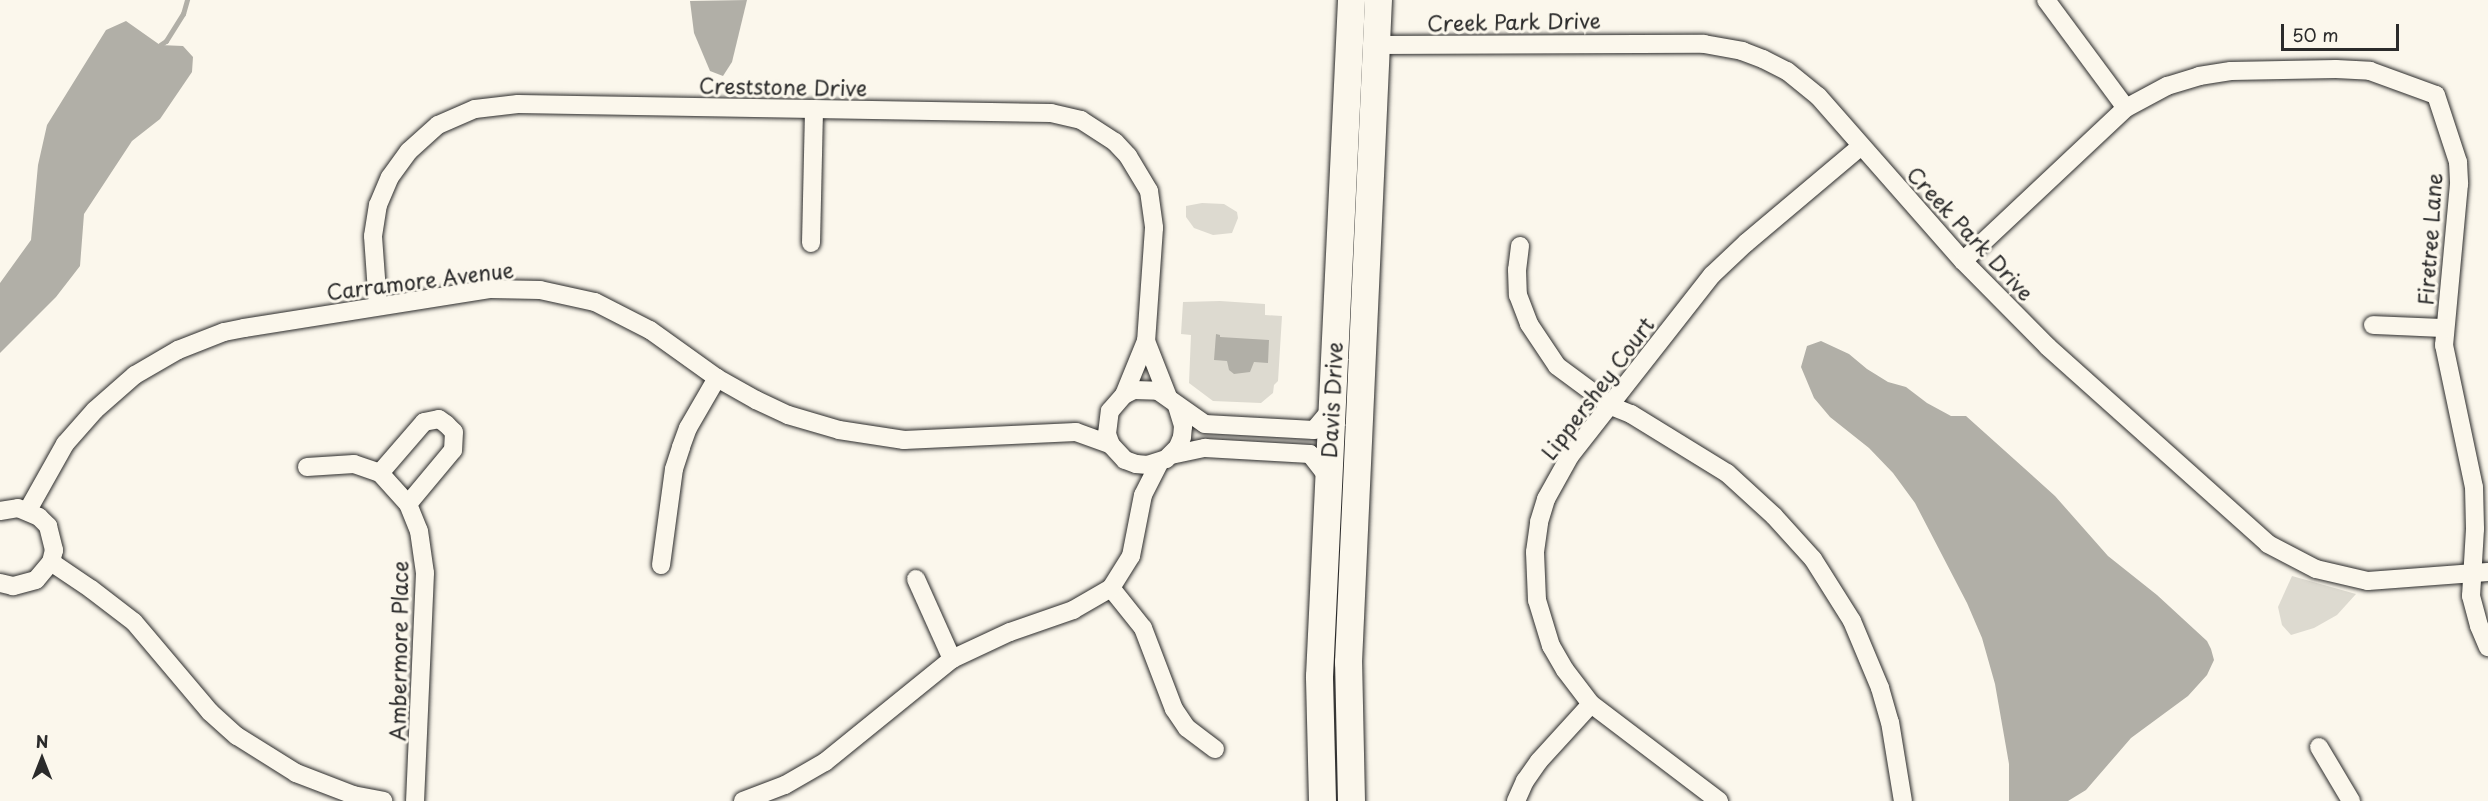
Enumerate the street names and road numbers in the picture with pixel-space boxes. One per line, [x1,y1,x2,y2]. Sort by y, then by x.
street label: Creek Park Drive [1426,7,1602,35]
street label: Creststone Drive [698,72,868,100]
street label: Creek Park Drive [1902,160,2040,306]
street label: Firetree Lane [2412,171,2446,307]
street label: Carramore Avenue [325,256,515,304]
street label: Lippershey Court [1535,312,1659,464]
street label: Davis Drive [1315,341,1347,459]
street label: Ambermore Place [384,561,412,741]

